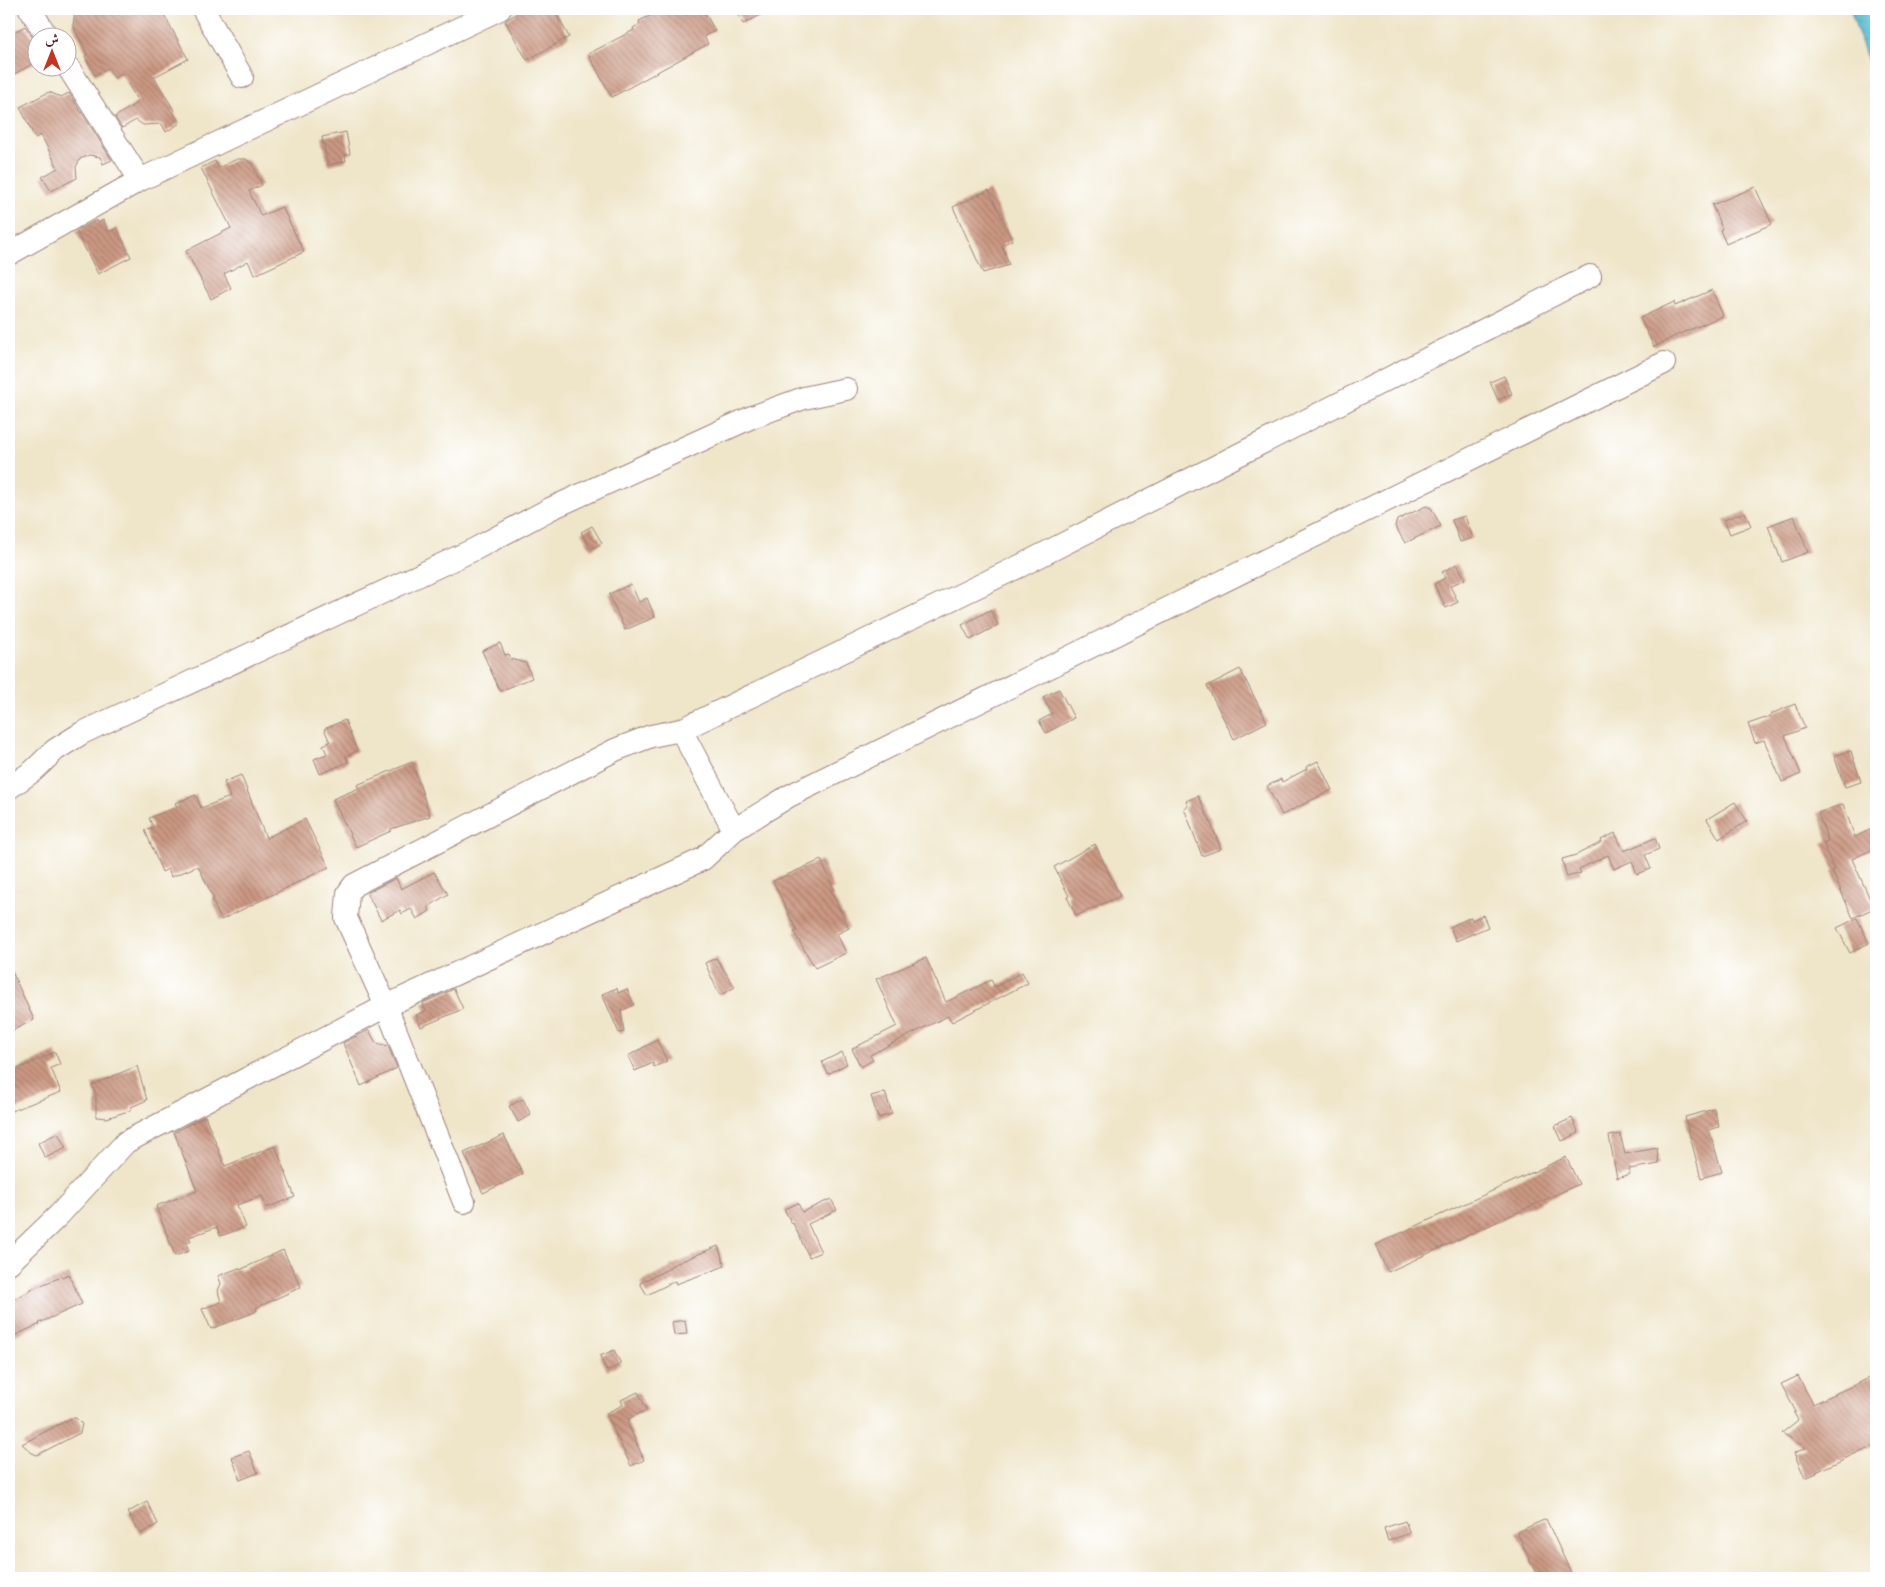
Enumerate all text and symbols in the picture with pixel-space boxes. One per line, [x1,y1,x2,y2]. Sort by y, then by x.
north arrow [28,28,78,78]
text: ش [45,31,59,48]

